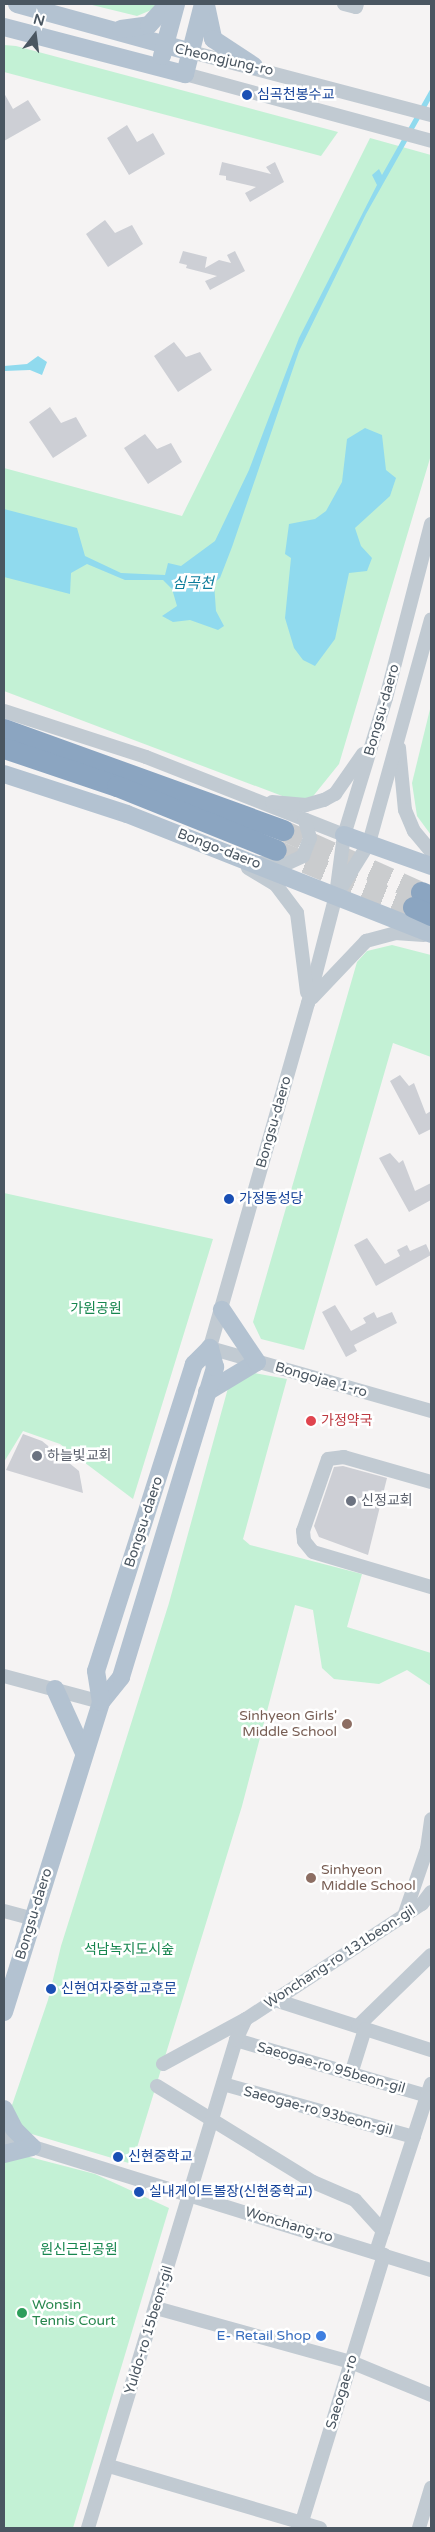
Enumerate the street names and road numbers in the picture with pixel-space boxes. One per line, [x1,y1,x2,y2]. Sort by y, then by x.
street label: Cheongjung-ro [173,40,275,80]
street label: Bongsu-daero [361,662,403,758]
street label: Bongo-daero [175,825,263,873]
street label: Bongsu-daero [253,1074,295,1170]
street label: Bongojae 1-ro [273,1359,369,1401]
street label: Bongsu-daero [121,1474,167,1570]
street label: Bongsu-daero [12,1866,56,1962]
street label: Wonchang-ro 131beon-gil [261,1902,419,2012]
street label: Saeogae-ro 95beon-gil [255,2039,407,2097]
street label: Saeogae-ro 93beon-gil [242,2083,394,2139]
street label: Wonchang-ro [243,2204,335,2246]
street label: Yuldo-ro 15beon-gil [121,2264,177,2396]
street label: Saeogae-ro [323,2353,361,2431]

